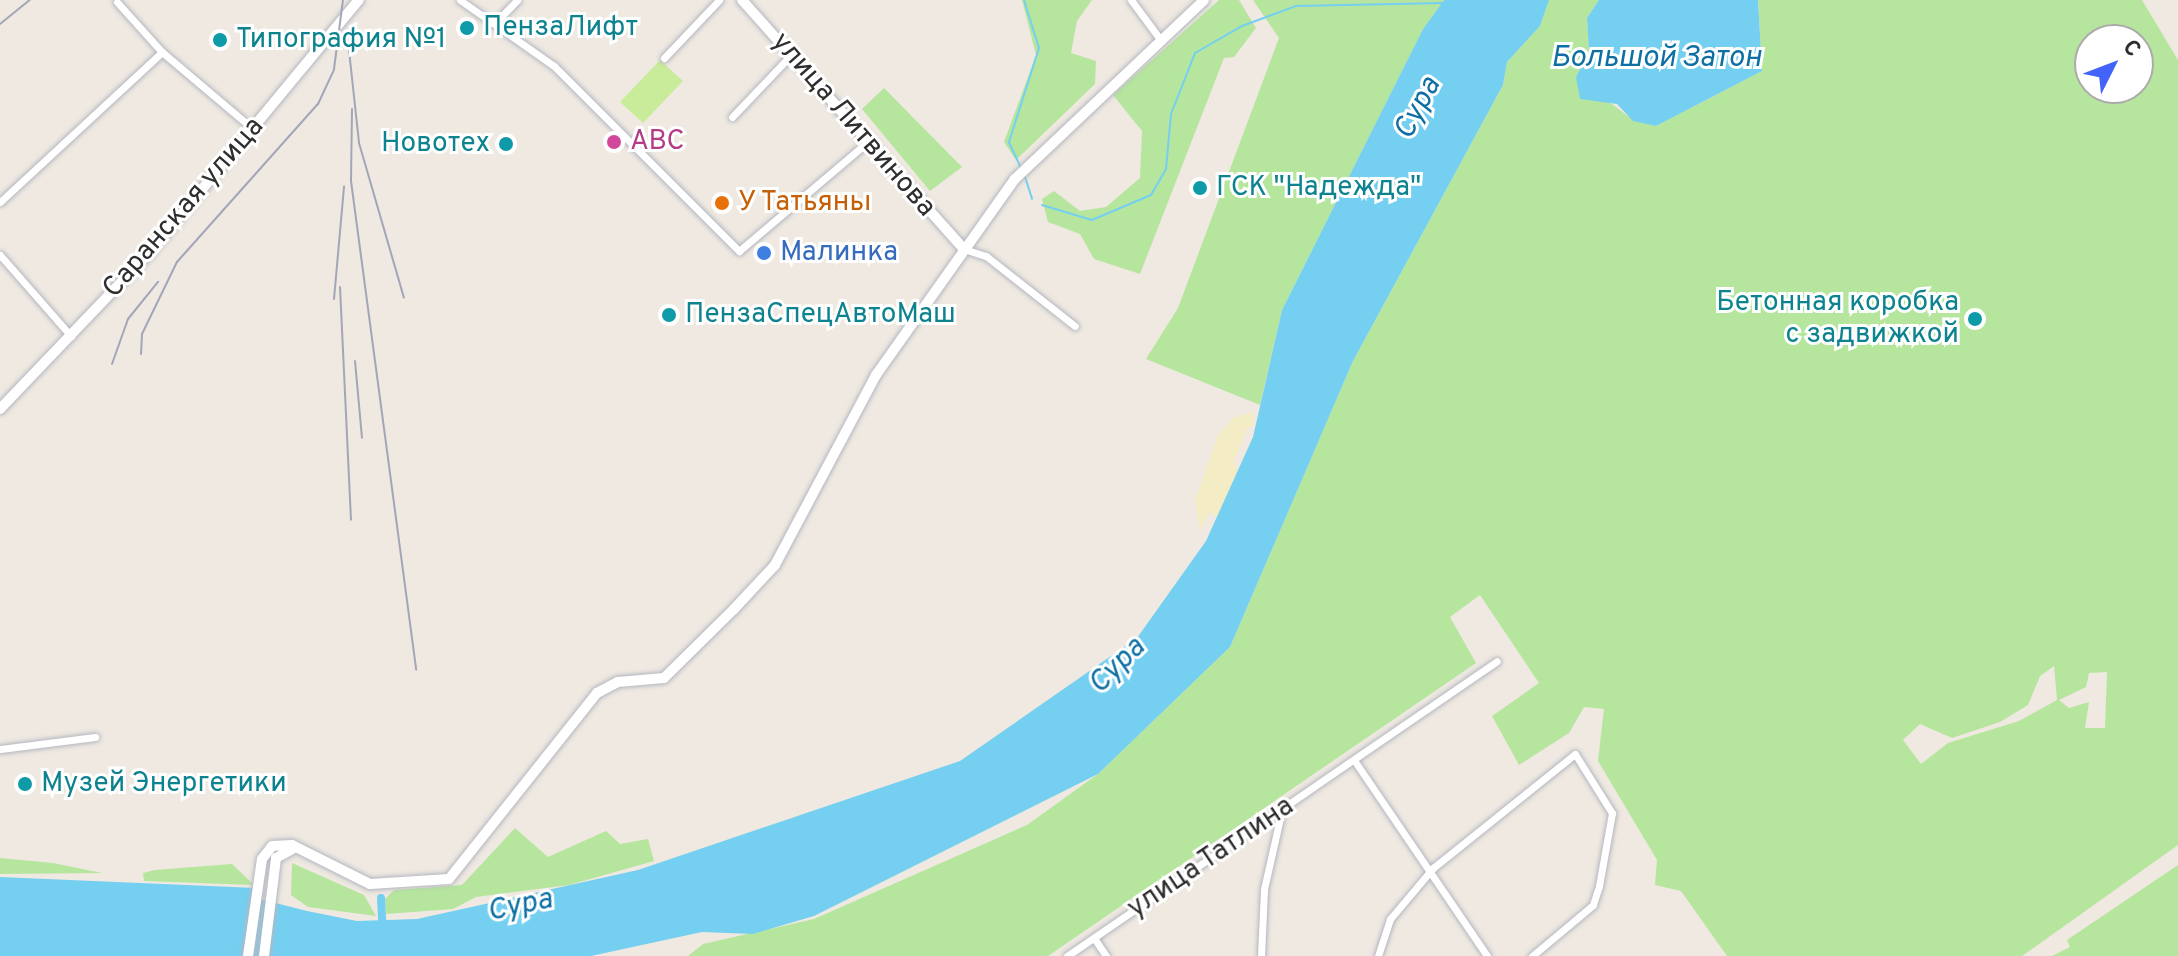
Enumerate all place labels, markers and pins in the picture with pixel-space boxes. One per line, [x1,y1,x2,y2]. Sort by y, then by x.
place label: ПензаЛифт [483,11,638,45]
marker: ПензаЛифт [458,19,476,37]
place label: Типография №1 [236,23,447,57]
marker: Типография №1 [211,31,229,49]
place label: ABC [630,125,685,159]
place label: Новотех [381,127,490,161]
marker: ABC [605,133,623,151]
marker: Новотех [497,135,515,153]
place label: ГСК "Надежда" [1216,171,1421,205]
marker: ГСК "Надежда" [1191,179,1209,197]
place label: У Татьяны [738,186,874,220]
marker: У Татьяны [713,194,731,212]
place label: Малинка [780,236,898,270]
marker: Малинка [755,244,773,262]
place label: Бетонная коробка с задвижкой [1716,286,1959,352]
place label: ПензаСпецАвтоМаш [685,298,956,332]
marker: ПензаСпецАвтоМаш [660,306,678,324]
marker: Бетонная коробка с задвижкой [1966,310,1984,328]
place label: Музей Энергетики [41,767,287,801]
marker: Музей Энергетики [16,775,34,793]

